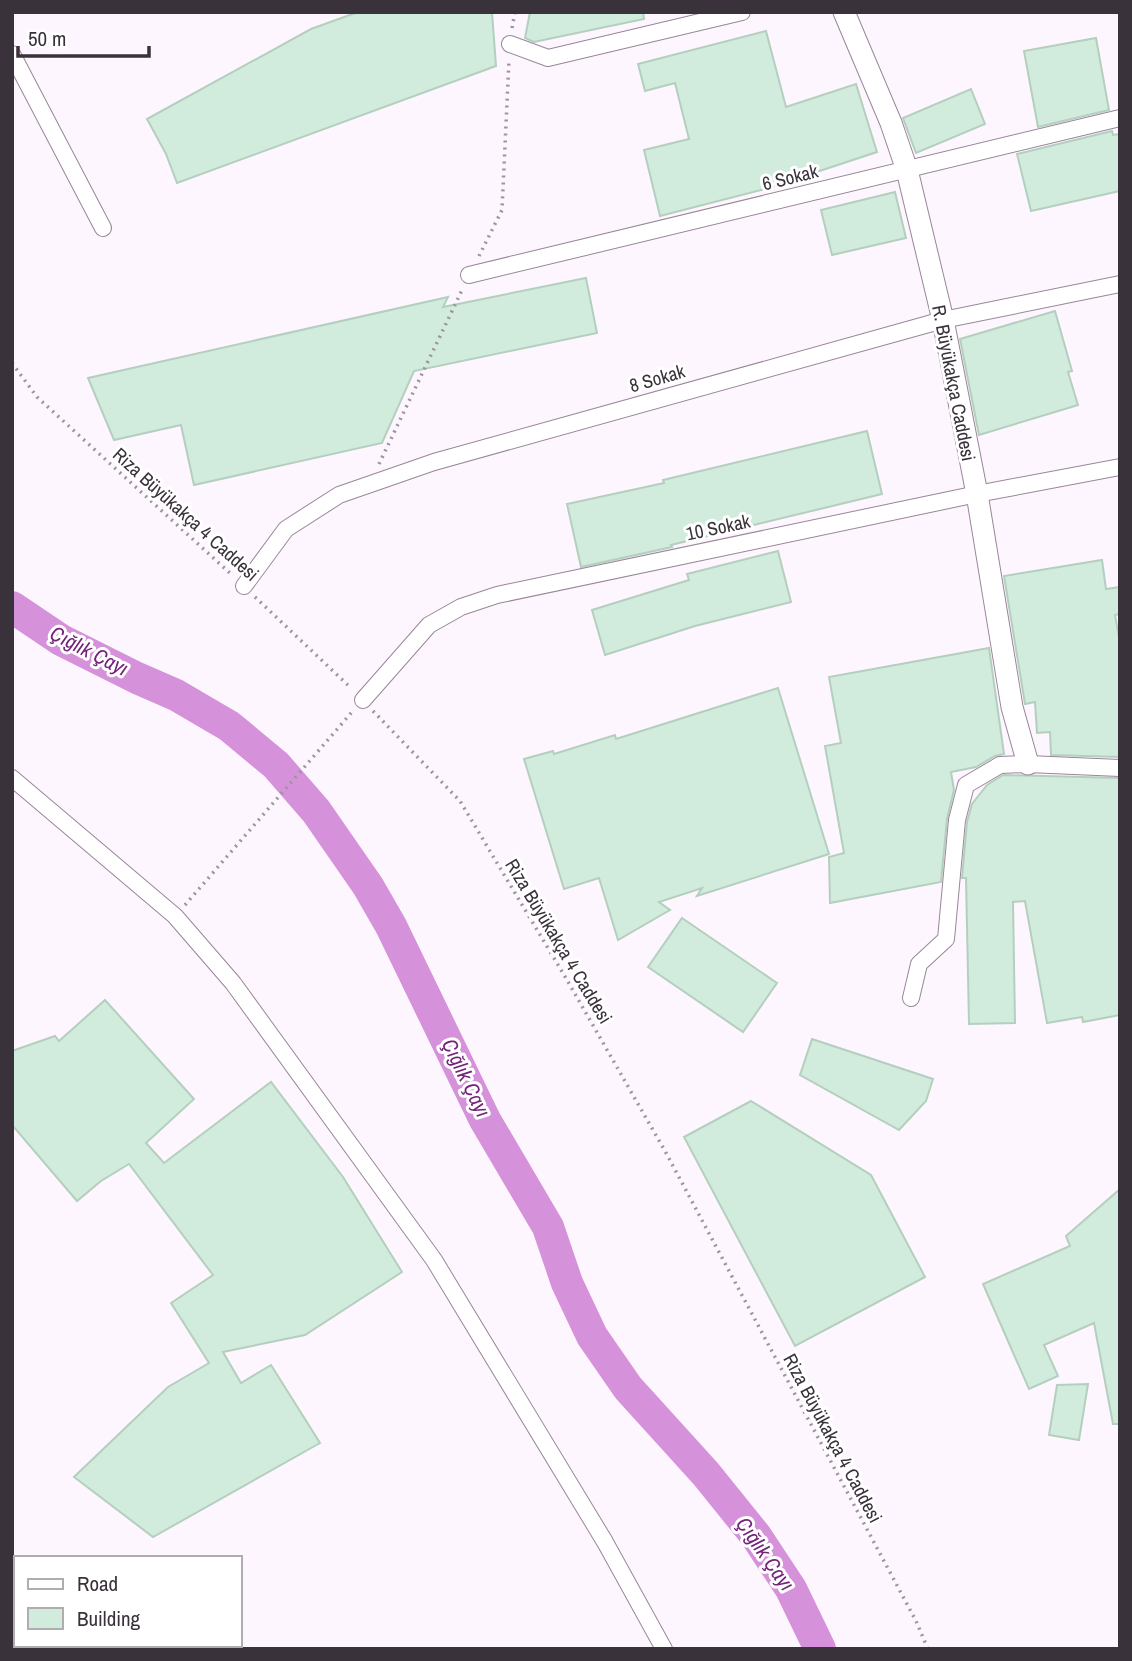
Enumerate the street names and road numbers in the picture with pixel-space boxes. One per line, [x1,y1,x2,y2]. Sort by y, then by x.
street label: 6 Sokak [760,158,821,196]
street label: R. Büyükakça Caddesi [926,303,982,463]
street label: 8 Sokak [626,358,688,398]
street label: Riza Büyükakça 4 Caddesi [107,441,265,587]
street label: 10 Sokak [684,507,753,546]
street label: Riza Büyükakça 4 Caddesi [499,854,619,1028]
street label: Riza Büyükakça 4 Caddesi [777,1349,889,1527]

